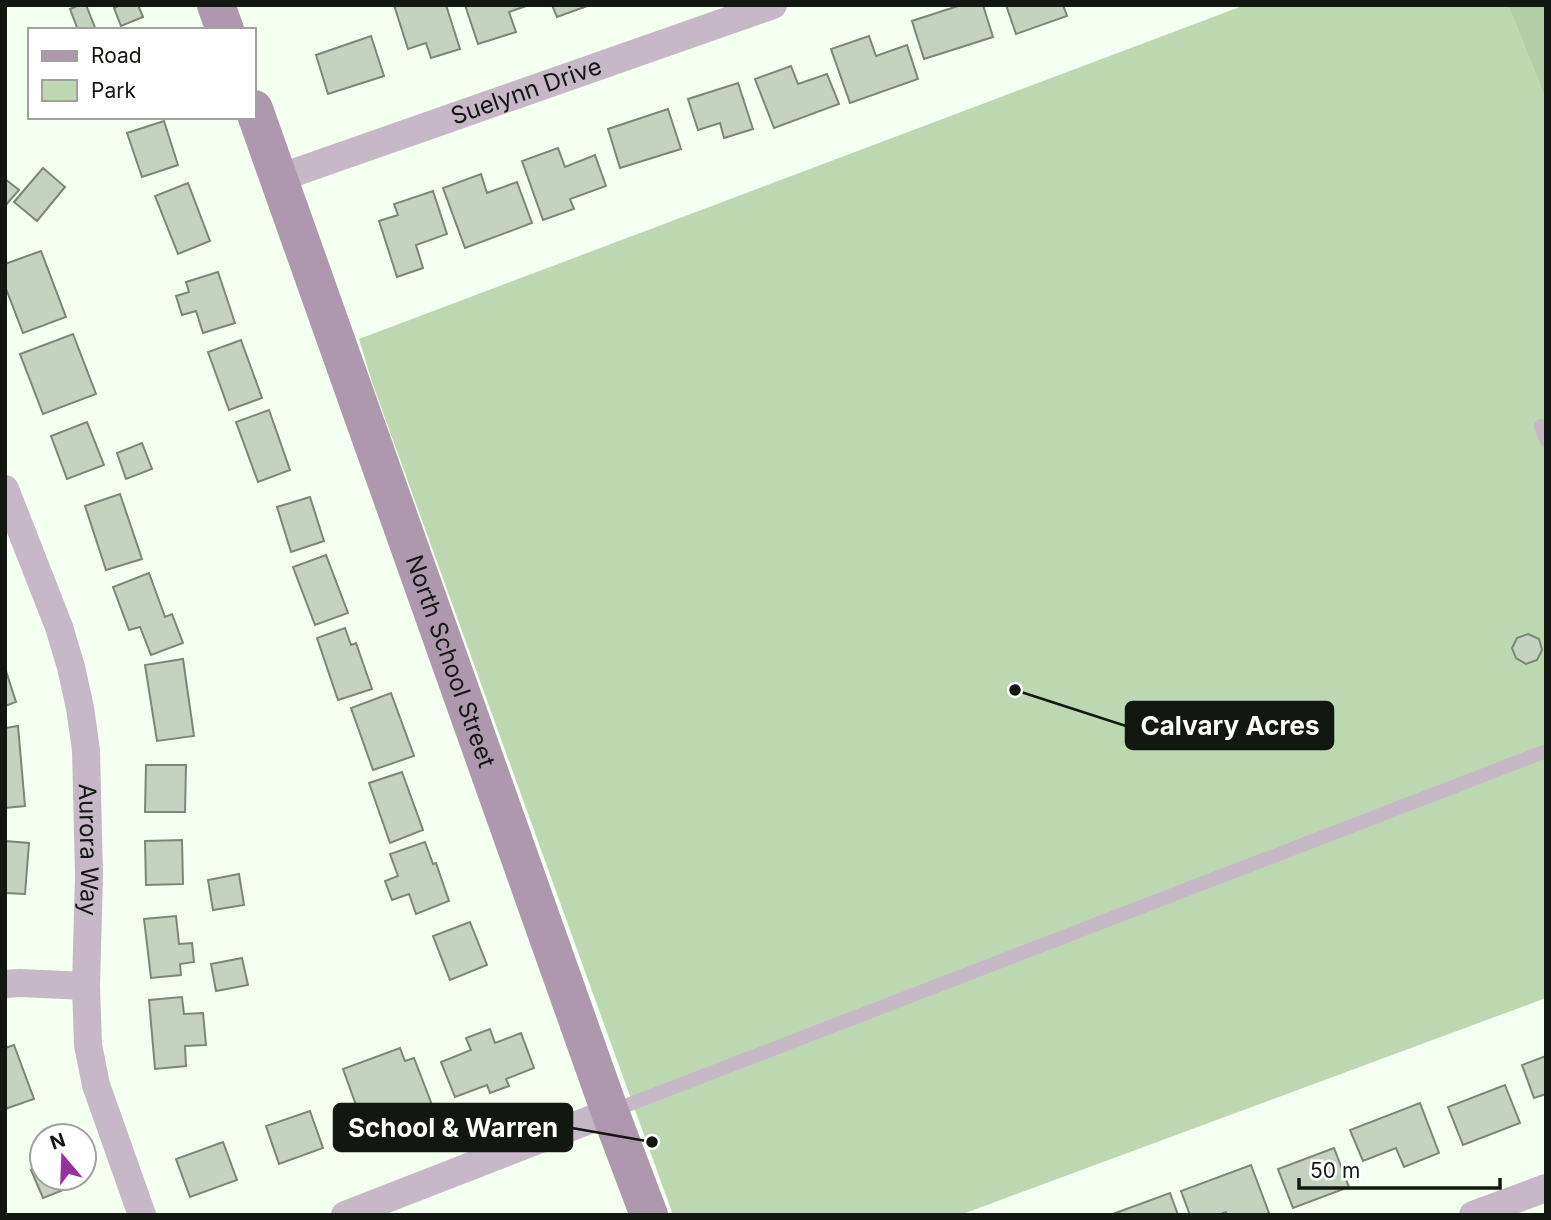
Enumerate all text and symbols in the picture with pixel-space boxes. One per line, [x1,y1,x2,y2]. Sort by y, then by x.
legend [28,28,256,119]
text: Road [91,43,142,68]
street label: Suelynn Drive [447,51,605,131]
text: Park [91,78,136,103]
street label: North School Street [399,551,502,771]
callout: Calvary Acres [1126,702,1333,749]
text: Calvary Acres [1141,710,1320,741]
street label: Aurora Way [73,783,104,916]
callout: School & Warren [334,1104,572,1151]
text: School & Warren [348,1112,558,1143]
north arrow [28,1122,98,1192]
text: N [47,1128,68,1155]
scale bar [1299,1146,1500,1190]
text: 50 m [1310,1158,1360,1183]

